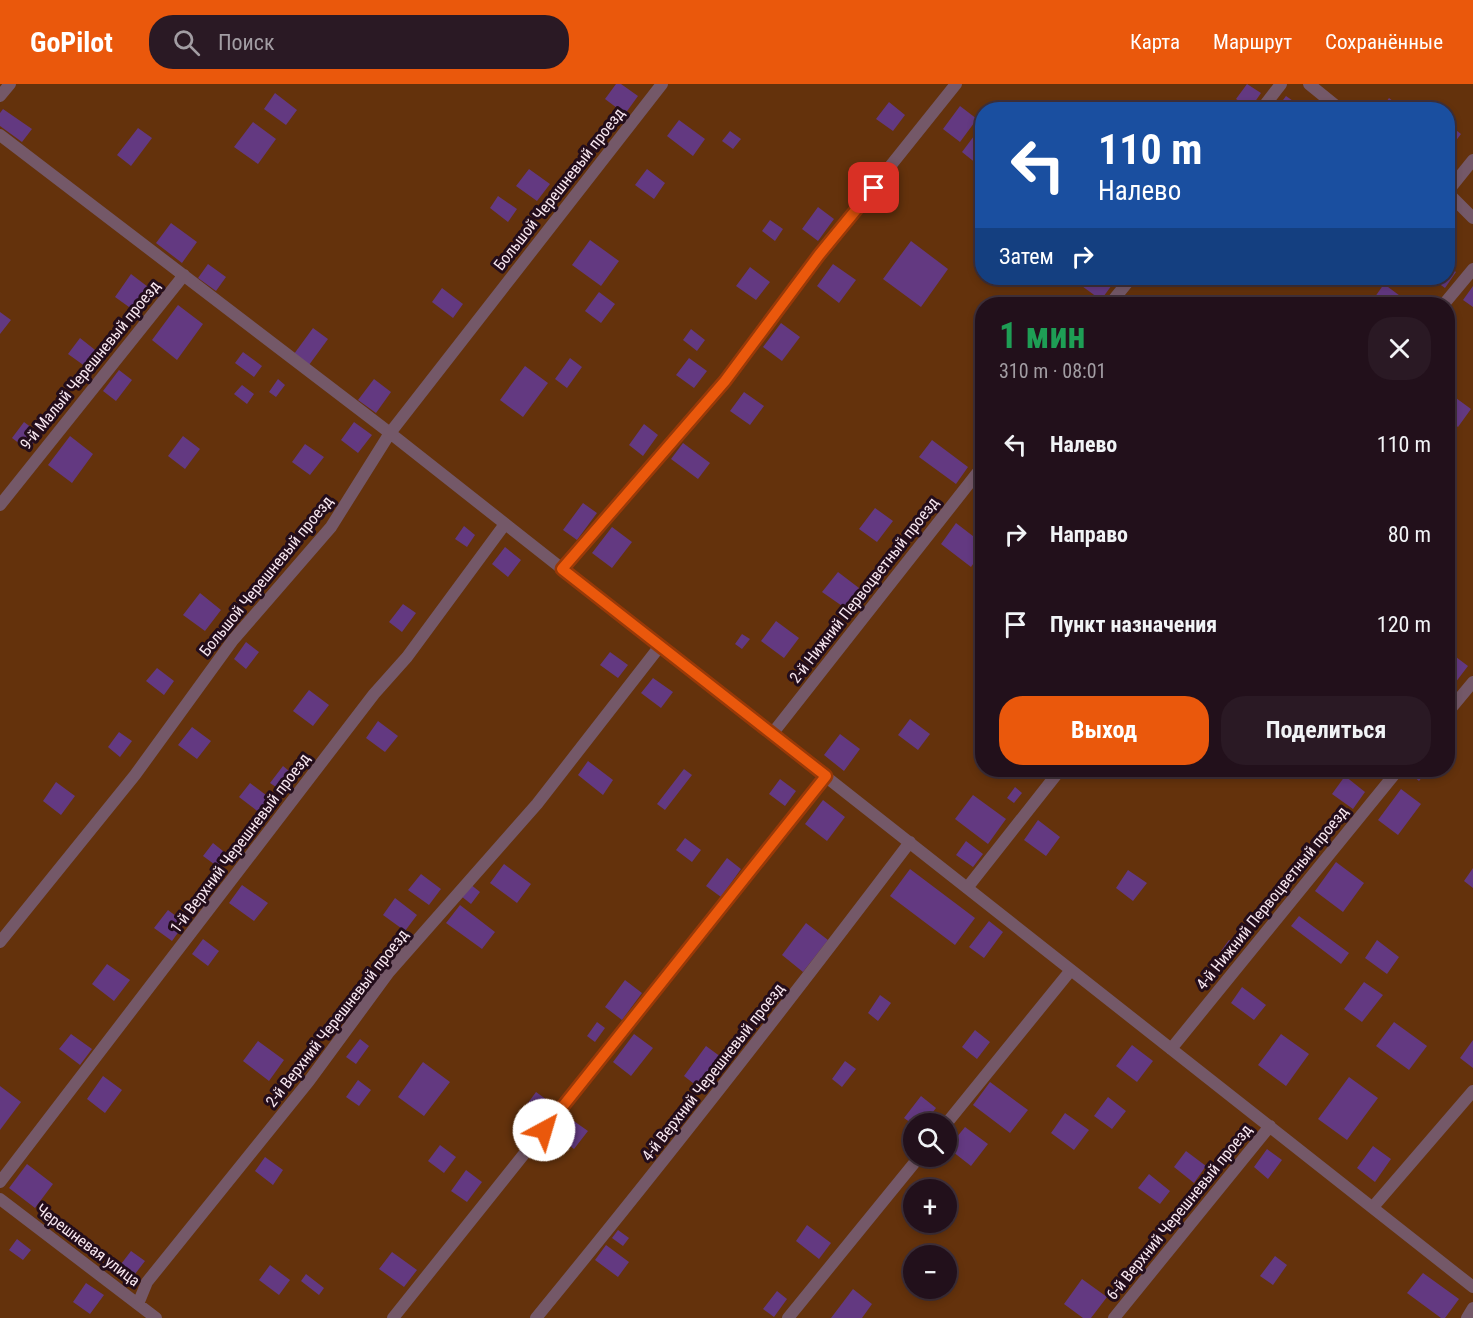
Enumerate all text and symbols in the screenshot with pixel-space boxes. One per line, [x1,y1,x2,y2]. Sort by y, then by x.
search box [149,15,569,69]
text: GoPilot [30,26,113,59]
icon: search [170,26,203,59]
text: Поиск [218,30,275,55]
text: Карта [1130,30,1180,54]
text: Маршрут [1213,30,1292,54]
text: Сохранённые [1325,30,1443,54]
street label: Большой Черешневый проезд [490,104,629,274]
text: 110 m [1098,125,1203,174]
icon: left [999,126,1077,204]
pin [848,162,899,213]
icon: arrive [857,171,890,204]
text: Налево [1098,175,1181,207]
icon: right [1066,240,1099,273]
text: Затем [999,244,1054,269]
street label: 9-й Малый Черешневый проезд [16,276,164,453]
text: 1 мин [999,315,1085,357]
button: close [1368,317,1431,380]
text: 310 m · 08:01 [999,359,1106,383]
icon: left [999,428,1032,461]
text: Налево [1050,432,1117,457]
text: 110 m [1377,432,1431,457]
street label: Большой Черешневый проезд [195,492,337,660]
street label: 2-й Нижний Первоцветный проезд [786,493,943,687]
icon: right [999,518,1032,551]
text: Направо [1050,522,1128,547]
text: 80 m [1388,522,1431,547]
icon: arrive [999,608,1032,641]
text: Пункт назначения [1050,612,1217,637]
text: 120 m [1377,612,1431,637]
button: Выход [999,696,1209,765]
button: Поделиться [1221,696,1431,765]
street label: 1-й Верхний Черешневый проезд [166,749,314,937]
street label: 4-й Нижний Первоцветный проезд [1192,802,1352,994]
street label: 2-й Верхний Черешневый проезд [262,925,413,1111]
street label: 4-й Верхний Черешневый проезд [638,979,789,1165]
position arrow [512,1098,576,1162]
map controls [903,1113,957,1299]
button: search [903,1113,957,1167]
street label: 6-й Верхний Черешневый проезд [1102,1120,1256,1304]
button: + [903,1179,957,1233]
street label: Черешневая улица [32,1200,144,1290]
button: − [903,1245,957,1299]

